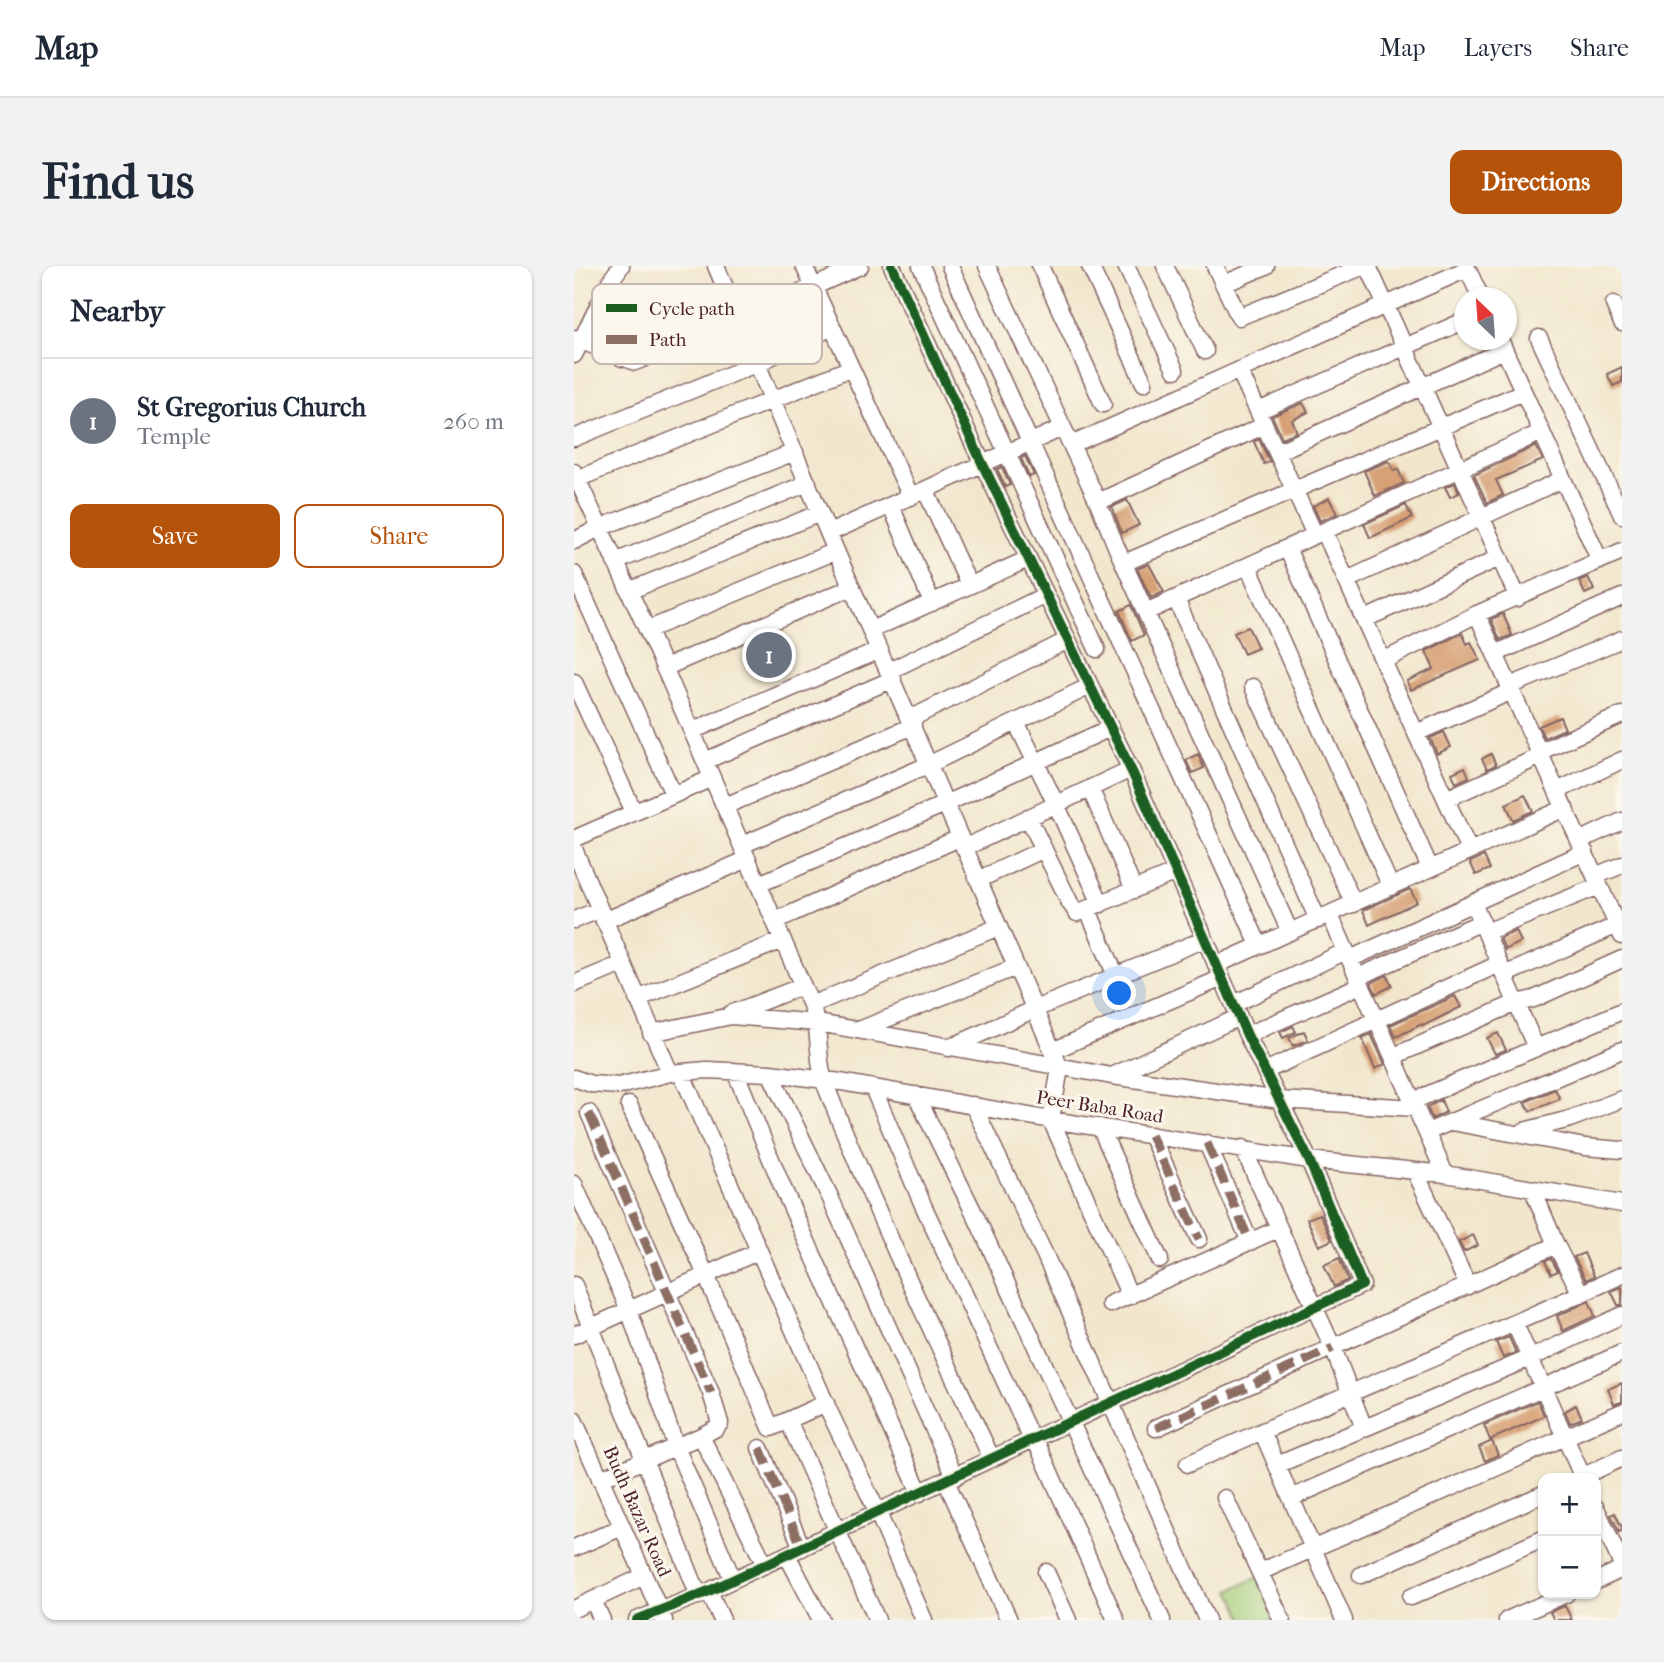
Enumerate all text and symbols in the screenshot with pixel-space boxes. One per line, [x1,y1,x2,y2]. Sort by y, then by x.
text: Map [35,29,98,68]
text: Map [1380,34,1426,62]
text: Layers [1464,34,1532,62]
text: Share [1570,34,1629,62]
button: Directions [1450,150,1622,214]
text: Find us [42,153,194,211]
legend [592,284,822,364]
north arrow [1454,287,1517,350]
text: Nearby [70,294,165,329]
text: Cycle path [649,298,735,320]
text: Path [649,329,687,351]
text: St Gregorius Church [137,392,366,423]
text: 1 [89,408,97,435]
text: 260 m [443,408,504,435]
text: Temple [137,423,211,450]
button: Save [70,504,280,568]
button: Share [294,504,504,568]
pin: 1 [746,629,792,681]
your location [1102,976,1136,1010]
street label: Peer Baba Road [1035,1086,1166,1128]
street label: Budh Bazar Road [598,1443,676,1581]
map controls [1538,1473,1601,1599]
button: + [1538,1473,1601,1536]
button: − [1538,1536,1601,1599]

